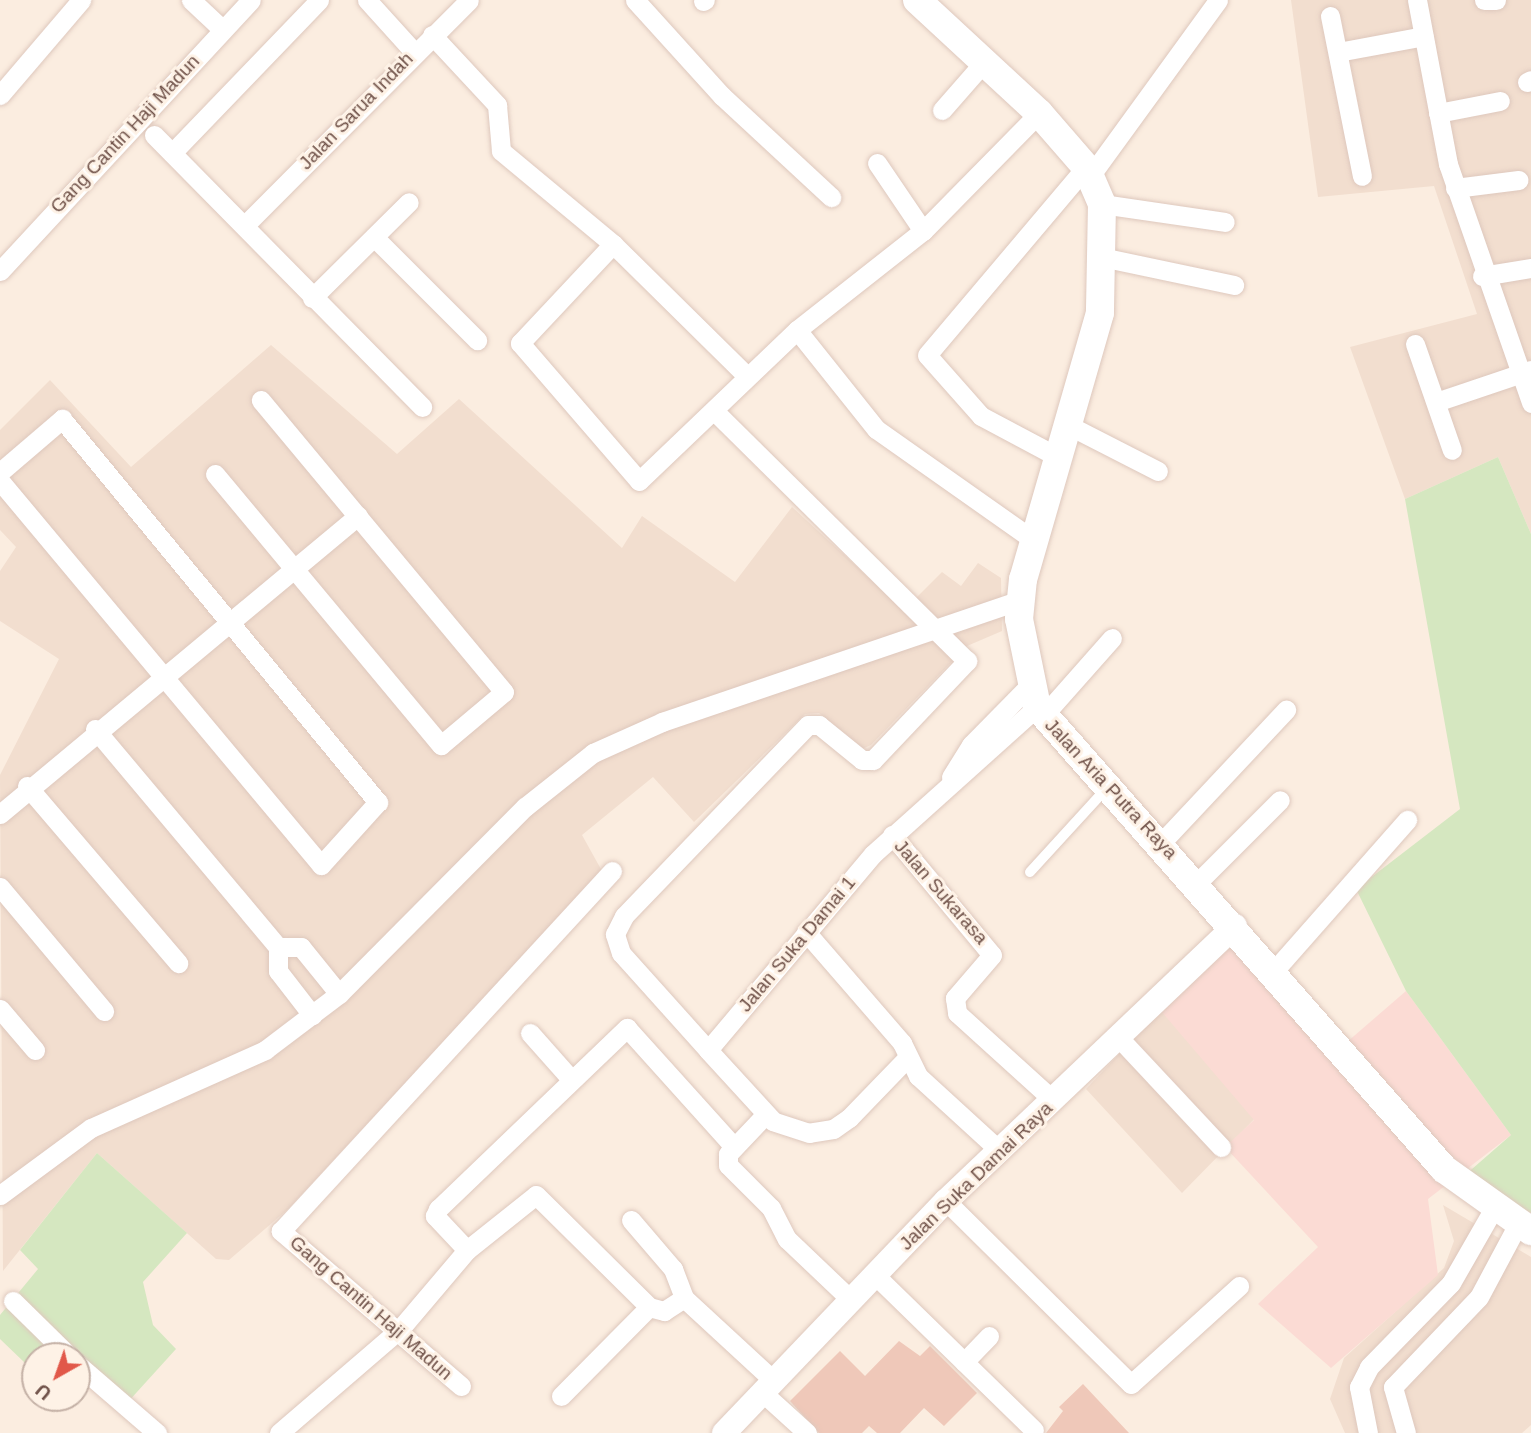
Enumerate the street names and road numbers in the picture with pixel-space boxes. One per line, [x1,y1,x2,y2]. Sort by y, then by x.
street label: Jalan Sarua Indah [294,48,418,174]
street label: Gang Cantin Haji Madun [46,50,204,218]
street label: Jalan Aria Putra Raya [1040,714,1182,864]
street label: Jalan Sukarasa [889,835,993,949]
street label: Jalan Suka Damai 1 [734,872,860,1016]
street label: Jalan Suka Damai Raya [895,1097,1057,1255]
street label: Gang Cantin Haji Madun [285,1231,457,1385]

